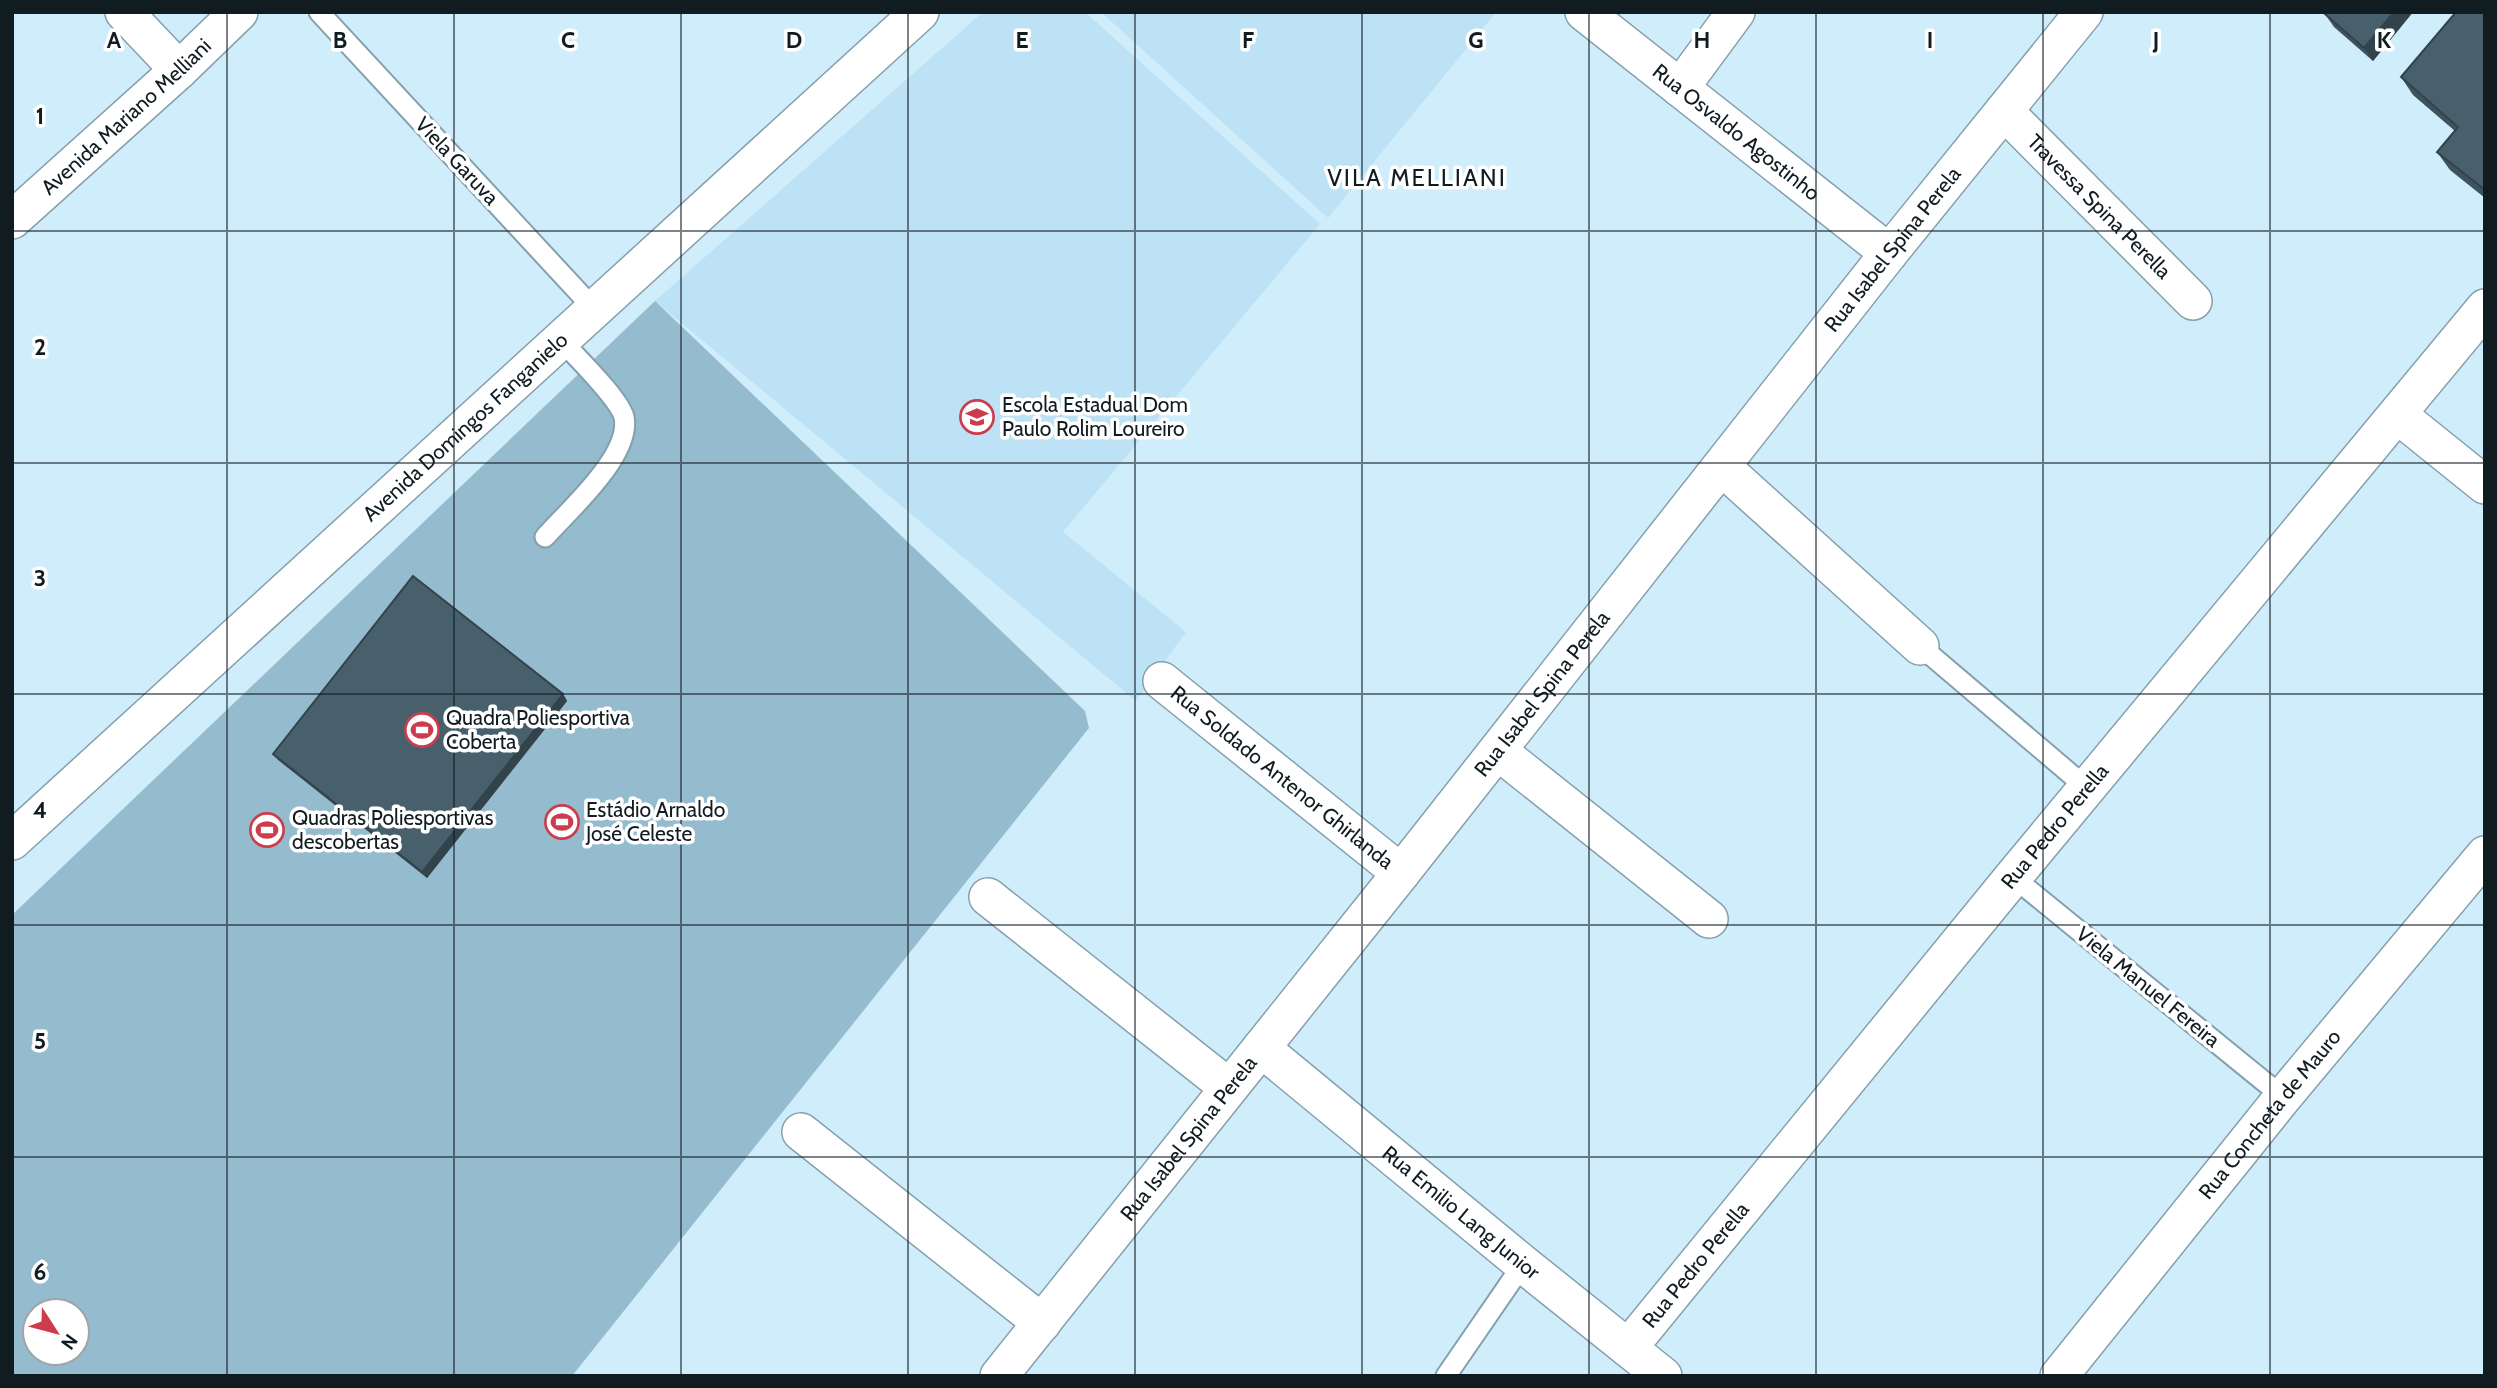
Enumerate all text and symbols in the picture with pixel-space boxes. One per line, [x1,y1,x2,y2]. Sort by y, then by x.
text: B [333,26,347,54]
text: C [561,26,575,54]
text: D [786,26,802,54]
text: E [1015,26,1029,54]
text: F [1242,26,1254,54]
text: G [1468,26,1484,54]
text: H [1694,26,1710,54]
text: I [1927,26,1933,54]
text: J [2152,26,2159,54]
text: K [2377,26,2392,54]
street label: Avenida Mariano Melliani [36,33,216,199]
street label: Rua Osvaldo Agostinho [1648,58,1825,206]
text: 1 [36,102,44,130]
street label: Viela Garuva [410,112,504,210]
street label: Travessa Spina Perella [2023,129,2177,284]
street label: Rua Isabel Spina Perela [1819,162,1966,337]
district label: VILA MELLIANI [1327,163,1507,192]
street label: Avenida Domingos Fanganielo [358,327,573,526]
text: 2 [34,333,46,361]
place label: Escola Estadual Dom Paulo Rolim Loureiro [1002,392,1188,441]
school or university icon: Escola Estadual Dom Paulo Rolim Loureiro [958,398,996,436]
text: 3 [34,564,46,592]
street label: Rua Isabel Spina Perela [1469,606,1615,781]
street label: Rua Soldado Antenor Ghirlanda [1166,680,1399,874]
place label: Quadra Poliesportiva Coberta [446,705,630,754]
sports icon: Quadra Poliesportiva Coberta [403,711,441,749]
street label: Rua Pedro Perella [1996,759,2114,894]
text: 4 [33,796,47,824]
place label: Estádio Arnaldo José Celeste [585,797,725,846]
sports icon: Estádio Arnaldo José Celeste [543,803,581,841]
place label: Quadras Poliesportivas descobertas [292,805,494,854]
sports icon: Quadras Poliesportivas descobertas [248,811,286,849]
street label: Viela Manuel Fereira [2071,921,2225,1052]
street label: Rua Concheta de Mauro [2193,1024,2346,1204]
text: 5 [34,1027,46,1055]
street label: Rua Isabel Spina Perela [1115,1051,1262,1226]
street label: Rua Emilio Lang Junior [1377,1140,1545,1285]
street label: Rua Pedro Perella [1637,1197,1754,1333]
text: 6 [34,1258,46,1286]
north arrow [21,1297,91,1367]
text: N [56,1330,83,1354]

